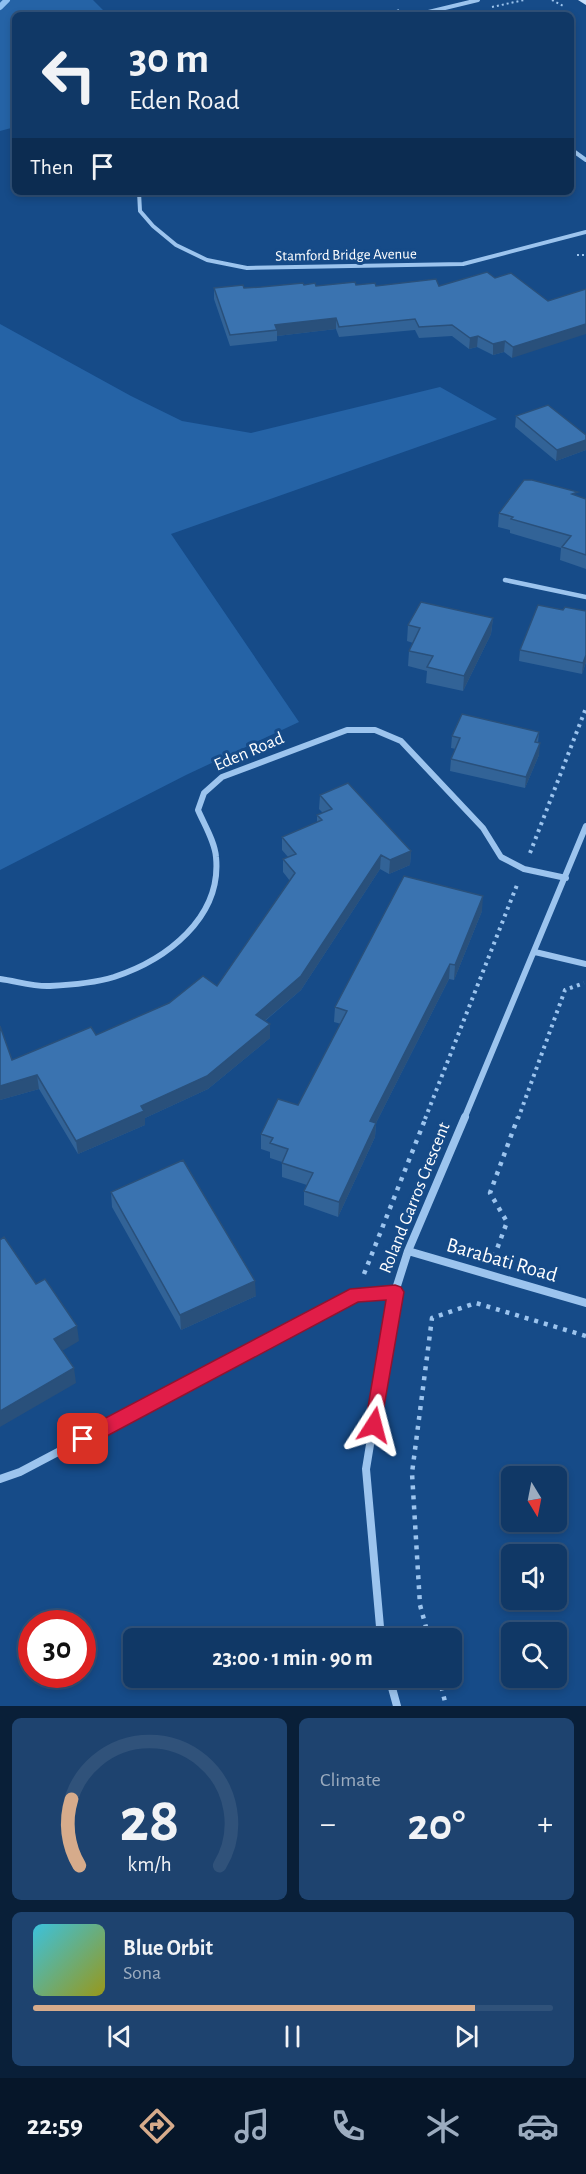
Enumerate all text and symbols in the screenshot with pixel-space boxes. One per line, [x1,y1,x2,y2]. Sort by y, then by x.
icon: left [30,36,108,114]
text: 30 m [129,38,209,80]
text: Eden Road [129,87,240,114]
icon: arrive [86,150,119,183]
text: Then [30,156,74,178]
street label: Stamford Bridge Avenue [275,246,417,264]
street label: Eden Road [211,729,287,775]
street label: Roland Garros Crescent [376,1120,454,1276]
street label: Barabati Road [444,1234,560,1286]
position arrow [342,1393,406,1457]
pin [57,1413,108,1464]
icon: arrive [66,1422,99,1455]
north arrow [501,1466,567,1532]
map controls [501,1466,567,1688]
button: sound [501,1544,567,1610]
speed limit sign: 30 [18,1610,96,1688]
button: search [501,1622,567,1688]
text: 23:00 · 1 min · 90 m [212,1647,373,1669]
text: Climate [320,1770,381,1790]
text: 28 [119,1790,180,1852]
text: 20° [408,1803,465,1848]
text: − [320,1808,336,1841]
text: + [537,1808,553,1841]
text: km/h [127,1854,172,1875]
text: Blue Orbit [123,1937,213,1959]
text: Sona [123,1963,161,1983]
icon: previous [103,2020,136,2053]
icon: pause [276,2020,309,2053]
icon: next [450,2020,483,2053]
icon: directions [136,2105,178,2147]
icon: music [231,2105,273,2147]
icon: phone [327,2105,369,2147]
icon: climate [422,2105,464,2147]
icon: car [517,2105,559,2147]
text: 22:59 [27,2112,83,2139]

